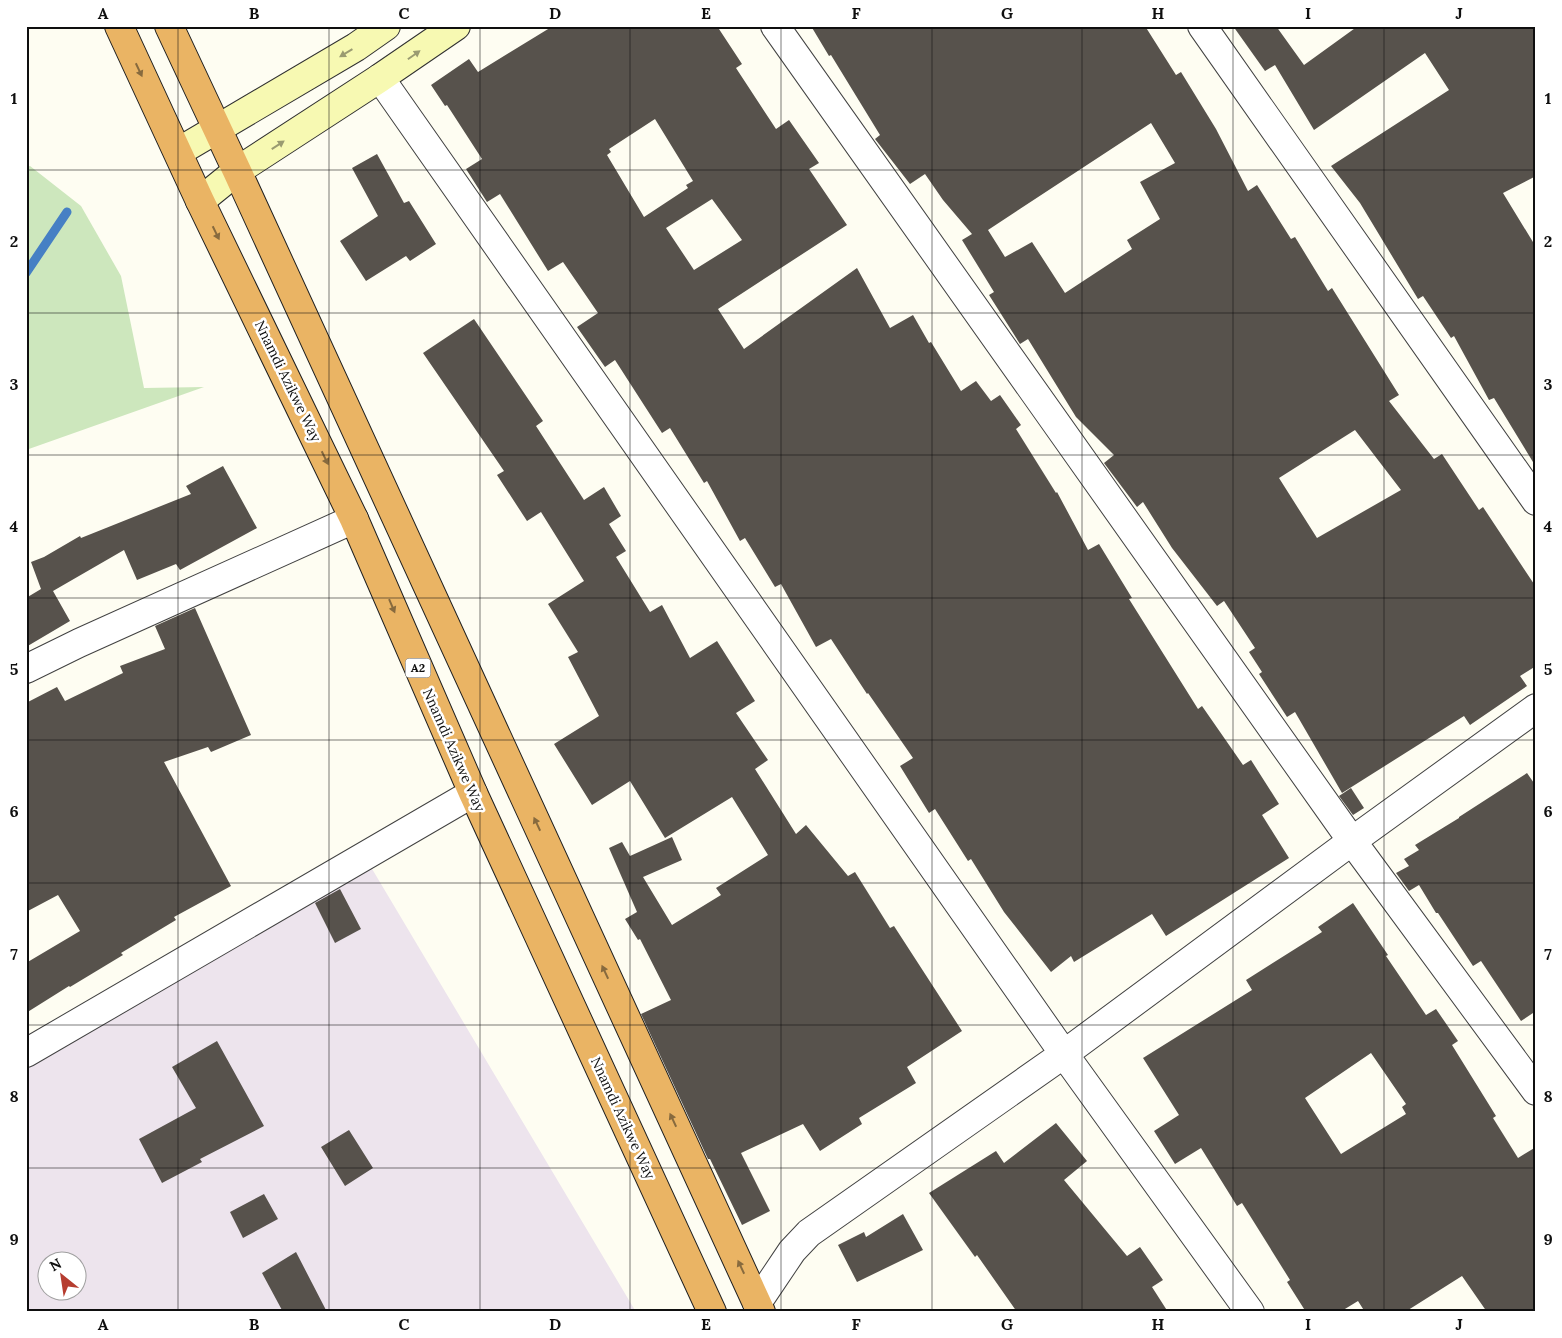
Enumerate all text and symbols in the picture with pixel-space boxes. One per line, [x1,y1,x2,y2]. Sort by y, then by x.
text: A [98,3,109,23]
text: B [249,3,260,23]
text: C [398,3,410,23]
text: D [549,3,561,23]
text: E [701,3,711,23]
text: F [851,3,861,23]
text: G [1001,3,1013,23]
text: H [1152,3,1165,23]
text: I [1305,3,1311,23]
text: J [1455,3,1463,23]
one-way arrow [339,49,352,58]
one-way arrow [407,50,421,60]
one-way arrow [136,63,144,77]
text: 1 [11,88,17,108]
text: 1 [1545,88,1551,108]
one-way arrow [272,140,285,150]
one-way arrow [212,226,220,240]
text: 2 [10,231,18,251]
text: 2 [1544,231,1552,251]
street label: Nnamdi Azikwe Way [251,317,325,445]
text: 3 [10,374,19,394]
text: 3 [1544,374,1553,394]
one-way arrow [321,451,329,465]
text: 4 [10,516,19,536]
text: 4 [1544,516,1553,536]
one-way arrow [388,599,396,614]
road number: A2 [406,658,430,678]
text: 5 [10,659,19,679]
text: 5 [1544,659,1553,679]
street label: Nnamdi Azikwe Way [419,686,489,815]
text: 6 [9,801,19,821]
text: 6 [1543,801,1553,821]
one-way arrow [533,817,541,831]
text: 7 [10,944,18,964]
text: 7 [1544,944,1552,964]
one-way arrow [601,965,609,979]
street label: Nnamdi Azikwe Way [587,1054,659,1183]
text: 8 [9,1086,19,1106]
text: 8 [1543,1086,1553,1106]
one-way arrow [669,1113,677,1127]
text: 9 [9,1229,19,1249]
text: 9 [1543,1229,1553,1249]
north arrow [38,1250,88,1300]
text: N [46,1254,65,1275]
one-way arrow [737,1260,745,1274]
text: A [98,1314,109,1334]
text: B [249,1314,260,1334]
text: C [398,1314,410,1334]
text: D [549,1314,561,1334]
text: E [701,1314,711,1334]
text: F [851,1314,861,1334]
text: G [1001,1314,1013,1334]
text: H [1152,1314,1165,1334]
text: I [1305,1314,1311,1334]
text: J [1455,1314,1463,1334]

